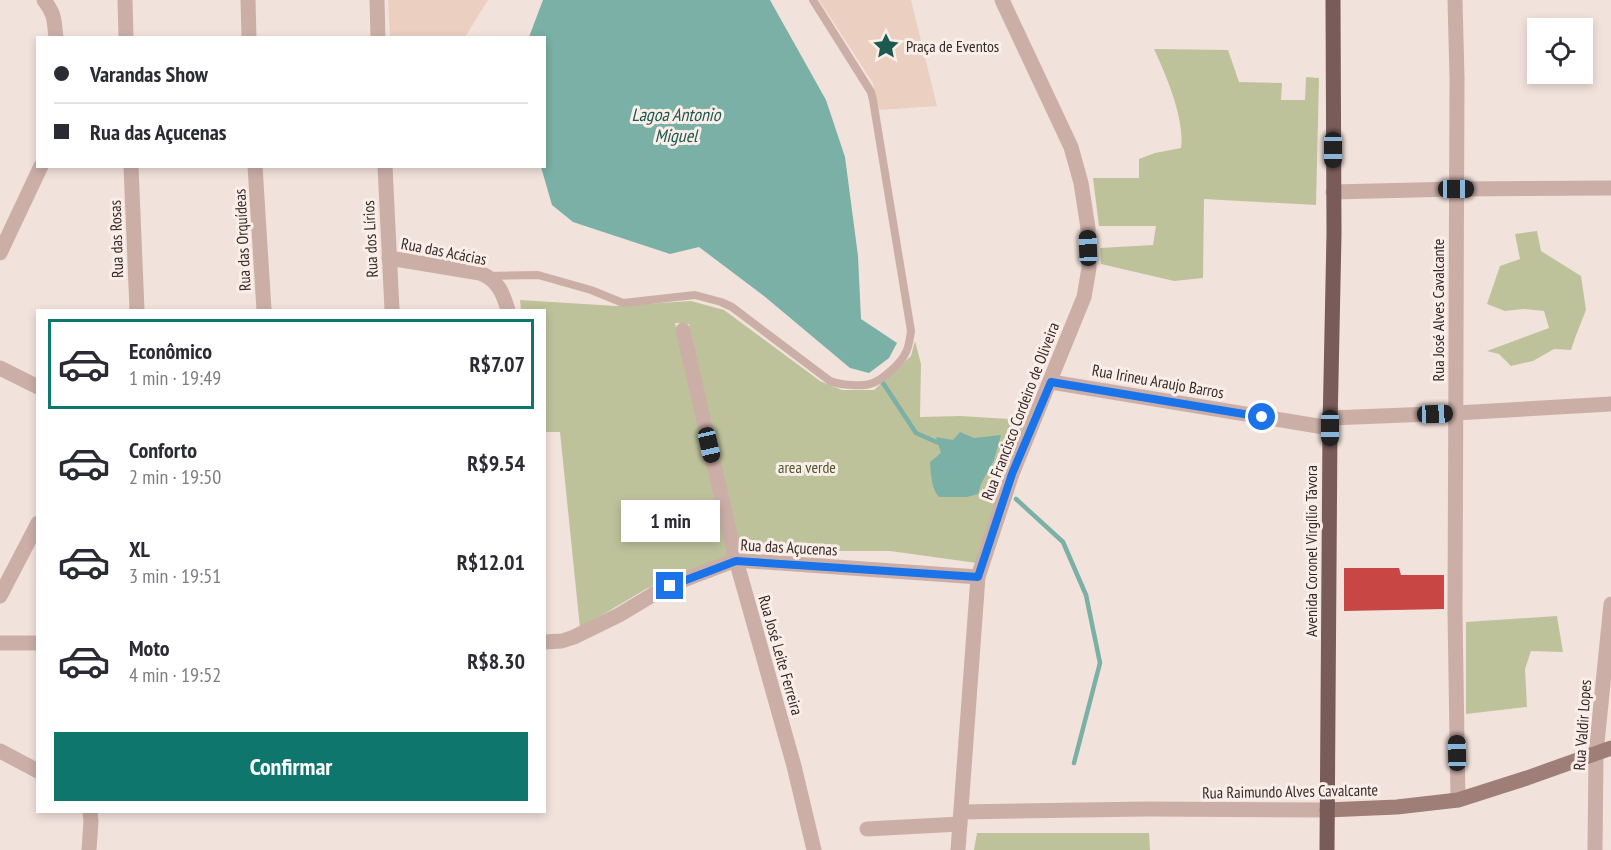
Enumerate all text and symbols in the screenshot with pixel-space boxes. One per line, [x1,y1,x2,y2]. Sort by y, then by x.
map controls [1527,18,1593,84]
button: locate [1527,18,1593,84]
place icon: Praça de Eventos [871,31,901,61]
place label: Praça de Eventos [906,36,999,56]
text: Varandas Show [90,60,208,88]
water label: Lagoa Antonio Miguel [631,103,722,147]
text: Rua das Açucenas [90,118,227,146]
car [1324,132,1342,168]
car [1438,180,1474,198]
street label: Rua das Orquídeas [229,188,255,292]
street label: Rua das Rosas [105,200,127,278]
street label: Rua dos Lírios [358,200,382,278]
car [1078,230,1098,266]
street label: Rua das Acácias [400,233,488,269]
street label: Rua José Alves Cavalcante [1428,239,1448,381]
street label: Rua Francisco Cordeiro de Oliveira [977,319,1063,503]
icon: car [57,337,111,391]
text: Econômico [129,337,212,365]
text: R$7.07 [469,350,525,378]
street label: Rua Irineu Araujo Barros [1090,360,1226,402]
text: 1 min · 19:49 [129,365,221,391]
route start [1248,403,1275,430]
car [1417,404,1453,424]
car [1321,410,1339,446]
car [696,425,722,465]
icon: car [57,436,111,490]
text: Conforto [129,436,197,464]
text: R$9.54 [467,449,525,477]
park label: area verde [778,457,836,477]
text: 2 min · 19:50 [129,464,221,490]
street label: Avenida Coronel Virgílio Távora [1301,465,1321,637]
callout: 1 min [620,499,720,541]
text: 1 min [650,508,691,534]
street label: Rua das Açucenas [740,534,838,560]
icon: car [57,535,111,589]
text: XL [129,535,150,563]
text: R$12.01 [457,548,525,576]
text: 3 min · 19:51 [129,563,221,589]
route end [656,572,683,599]
street label: Rua José Leite Ferreira [754,593,808,717]
icon: car [57,634,111,688]
text: Moto [129,634,170,662]
text: R$8.30 [467,647,525,675]
text: 4 min · 19:52 [129,662,221,688]
street label: Rua Valdir Lopes [1569,679,1595,771]
button: Confirmar [54,732,528,801]
car [1448,735,1466,771]
street label: Rua Raimundo Alves Cavalcante [1202,779,1378,803]

